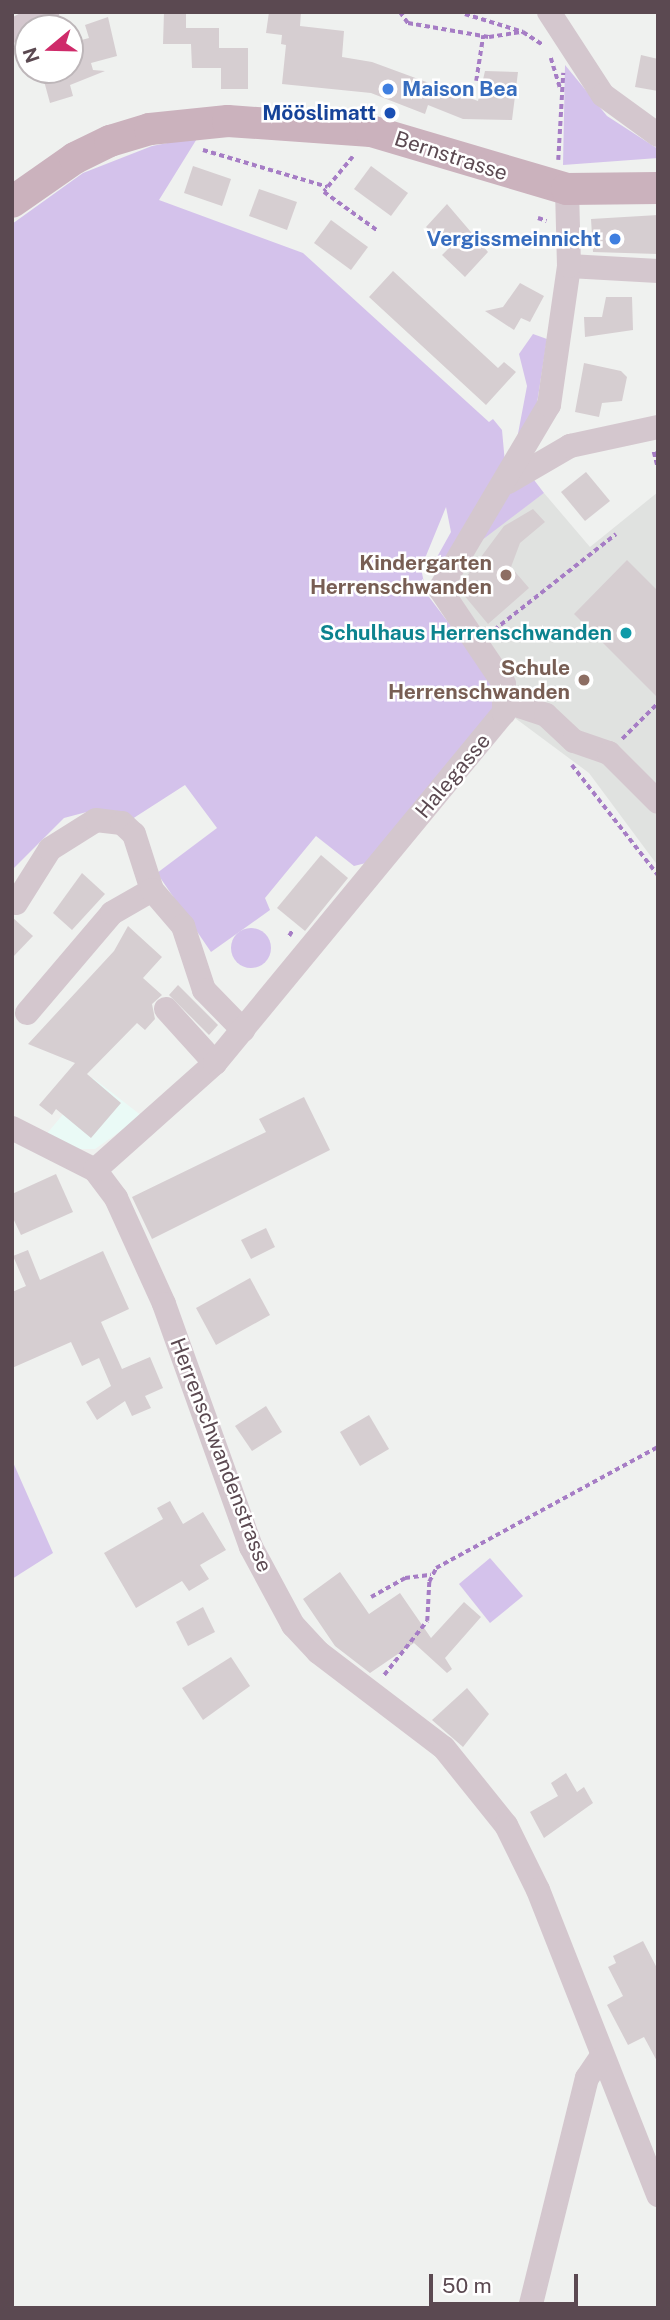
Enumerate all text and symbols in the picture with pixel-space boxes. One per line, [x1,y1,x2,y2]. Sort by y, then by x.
north arrow [14,14,84,84]
text: N [18,45,44,66]
place label: Maison Bea [402,76,518,102]
marker: Maison Bea [380,81,396,97]
place label: Mööslimatt [262,100,376,126]
marker: Mööslimatt [382,105,398,121]
street label: Bernstrasse [391,126,511,186]
place label: Vergissmeinnicht [427,226,601,252]
marker: Vergissmeinnicht [607,231,623,247]
place label: Kindergarten Herrenschwanden [310,550,492,600]
marker: Kindergarten Herrenschwanden [498,567,514,583]
place label: Schulhaus Herrenschwanden [320,620,612,646]
marker: Schulhaus Herrenschwanden [618,625,634,641]
place label: Schule Herrenschwanden [388,655,570,705]
marker: Schule Herrenschwanden [576,672,592,688]
street label: Halegasse [410,729,496,823]
street label: Herrenschwandenstrasse [165,1334,277,1576]
scale bar [432,2260,581,2304]
text: 50 m [442,2273,492,2298]

